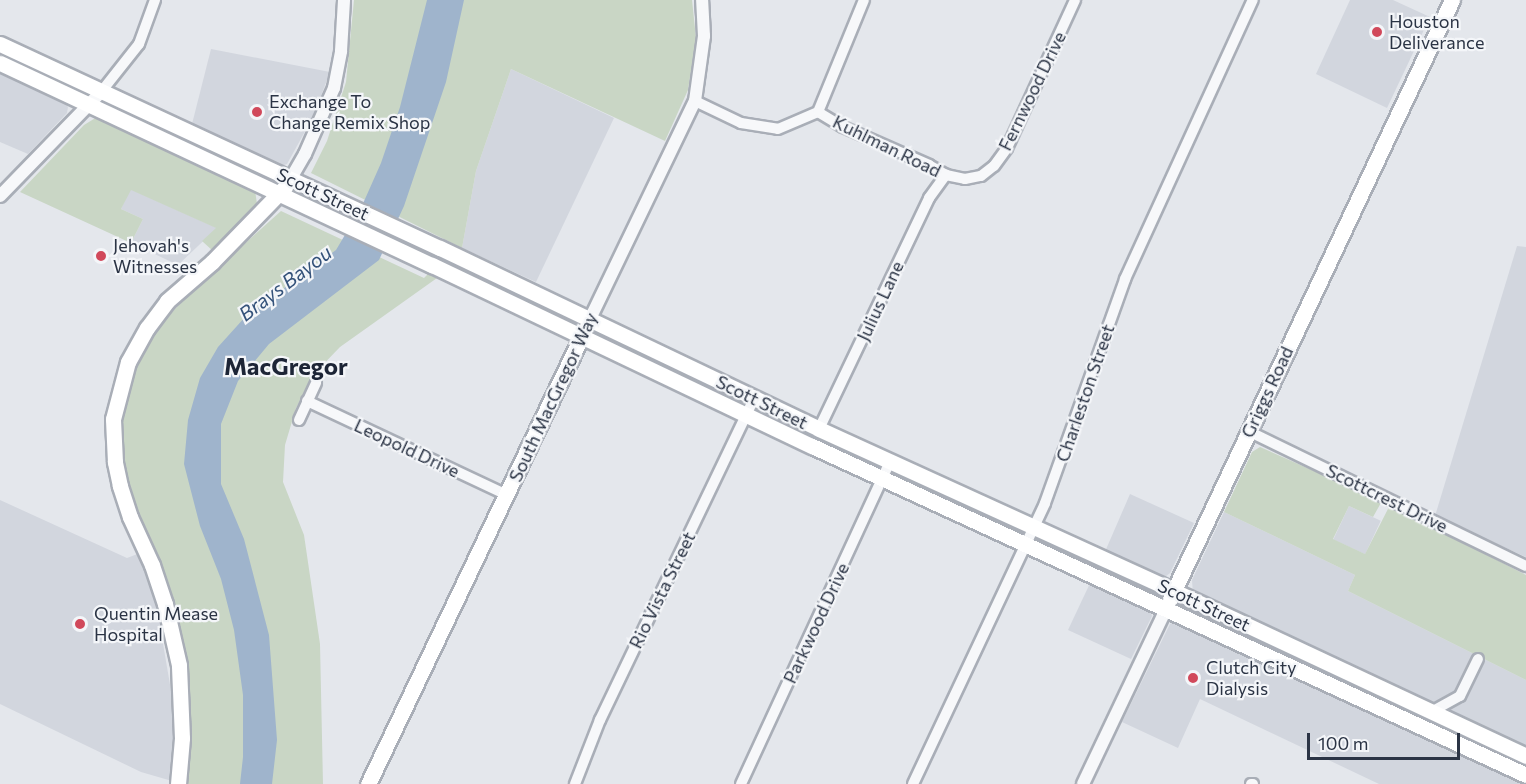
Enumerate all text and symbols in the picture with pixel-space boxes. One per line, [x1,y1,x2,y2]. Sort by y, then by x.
place label: Houston Deliverance [1389,11,1484,54]
marker: Houston Deliverance [1370,25,1384,39]
street label: Fernwood Drive [994,28,1070,154]
place label: Exchange To Change Remix Shop [269,91,430,134]
marker: Exchange To Change Remix Shop [250,105,264,119]
street label: Kuhlman Road [829,110,945,182]
street label: Scott Street [273,163,373,225]
place label: Jehovah's Witnesses [113,235,197,278]
water label: Brays Bayou [234,240,336,326]
marker: Jehovah's Witnesses [94,249,108,263]
street label: Julius Lane [852,258,908,344]
street label: South MacGregor Way [504,309,602,485]
street label: Charleston Street [1051,321,1119,465]
street label: Griggs Road [1236,343,1298,441]
district label: MacGregor [224,352,348,380]
street label: Scott Street [713,371,811,433]
street label: Leopold Drive [351,414,463,482]
street label: Scottcrest Drive [1323,459,1451,537]
street label: Rio Vista Street [624,528,700,652]
street label: Parkwood Drive [779,559,853,687]
street label: Scott Street [1154,574,1254,636]
place label: Quentin Mease Hospital [94,603,218,646]
marker: Quentin Mease Hospital [71,615,89,633]
place label: Clutch City Dialysis [1206,657,1297,700]
marker: Clutch City Dialysis [1184,669,1202,687]
scale bar [1310,721,1463,759]
text: 100 m [1318,732,1368,754]

